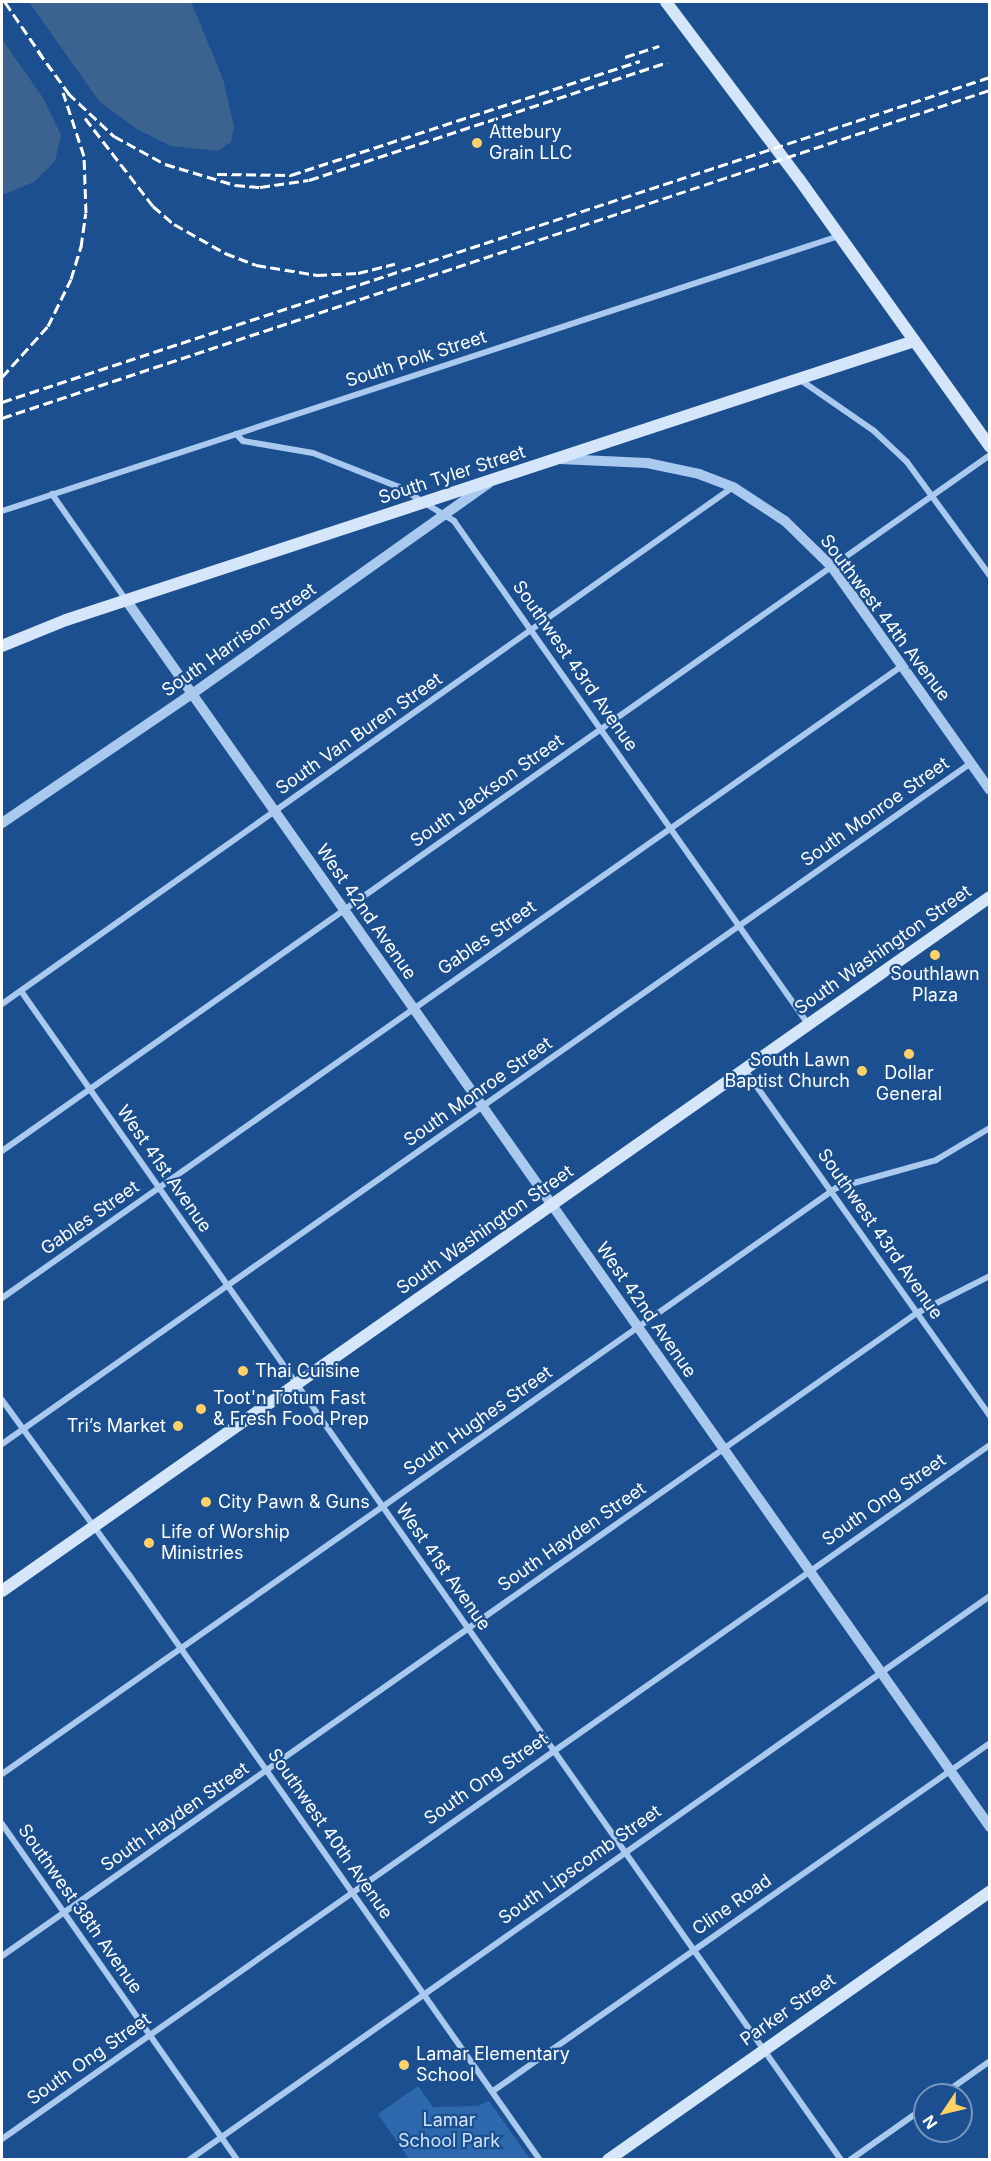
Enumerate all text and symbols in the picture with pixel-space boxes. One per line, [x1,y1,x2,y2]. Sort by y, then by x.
place label: Attebury Grain LLC [489,122,572,164]
marker: Attebury Grain LLC [470,136,484,150]
street label: South Polk Street [343,326,489,392]
street label: South Tyler Street [376,441,528,509]
street label: Southwest 44th Avenue [815,530,955,706]
street label: Southwest 43rd Avenue [508,576,642,756]
street label: South Harrison Street [158,579,320,701]
street label: South Van Buren Street [272,668,446,800]
street label: South Jackson Street [406,730,568,852]
street label: South Monroe Street [797,753,953,871]
street label: West 42nd Avenue [311,840,421,984]
street label: South Washington Street [791,881,975,1019]
street label: Gables Street [434,896,540,980]
marker: Southlawn Plaza [928,948,942,962]
place label: Southlawn Plaza [890,964,980,1006]
street label: South Monroe Street [400,1033,556,1151]
marker: Dollar General [902,1047,916,1061]
place label: South Lawn Baptist Church [725,1050,850,1092]
place label: Dollar General [876,1063,942,1106]
marker: South Lawn Baptist Church [855,1064,869,1078]
street label: West 41st Avenue [112,1101,216,1237]
street label: Southwest 43rd Avenue [813,1144,947,1324]
street label: South Washington Street [393,1161,577,1299]
street label: Gables Street [37,1176,143,1260]
street label: West 42nd Avenue [591,1238,701,1382]
place label: Thai Cuisine [255,1360,360,1382]
street label: South Hughes Street [400,1362,556,1480]
marker: Thai Cuisine [236,1364,250,1378]
place label: Toot'n Totum Fast & Fresh Food Prep [213,1388,369,1430]
marker: Toot'n Totum Fast & Fresh Food Prep [194,1402,208,1416]
place label: Tri’s Market [67,1415,166,1437]
marker: Tri’s Market [171,1419,185,1433]
street label: South Ong Street [818,1449,950,1551]
street label: South Hayden Street [494,1478,650,1596]
place label: City Pawn & Guns [218,1491,370,1513]
marker: City Pawn & Guns [199,1495,213,1509]
street label: West 41st Avenue [391,1499,495,1635]
place label: Life of Worship Ministries [161,1522,290,1564]
marker: Life of Worship Ministries [142,1536,156,1550]
street label: South Ong Street [420,1728,552,1830]
street label: Southwest 40th Avenue [263,1745,397,1923]
street label: South Hayden Street [97,1758,253,1876]
street label: South Lipscomb Street [495,1801,665,1929]
street label: Southwest 38th Avenue [13,1820,147,1998]
street label: Cline Road [688,1870,776,1940]
street label: Parker Street [736,1969,840,2051]
street label: South Ong Street [23,2008,155,2110]
place label: Lamar Elementary School [416,2044,570,2086]
marker: Lamar Elementary School [397,2058,411,2072]
north arrow [913,2083,973,2143]
park label: Lamar School Park [398,2110,500,2152]
text: N [918,2111,942,2133]

